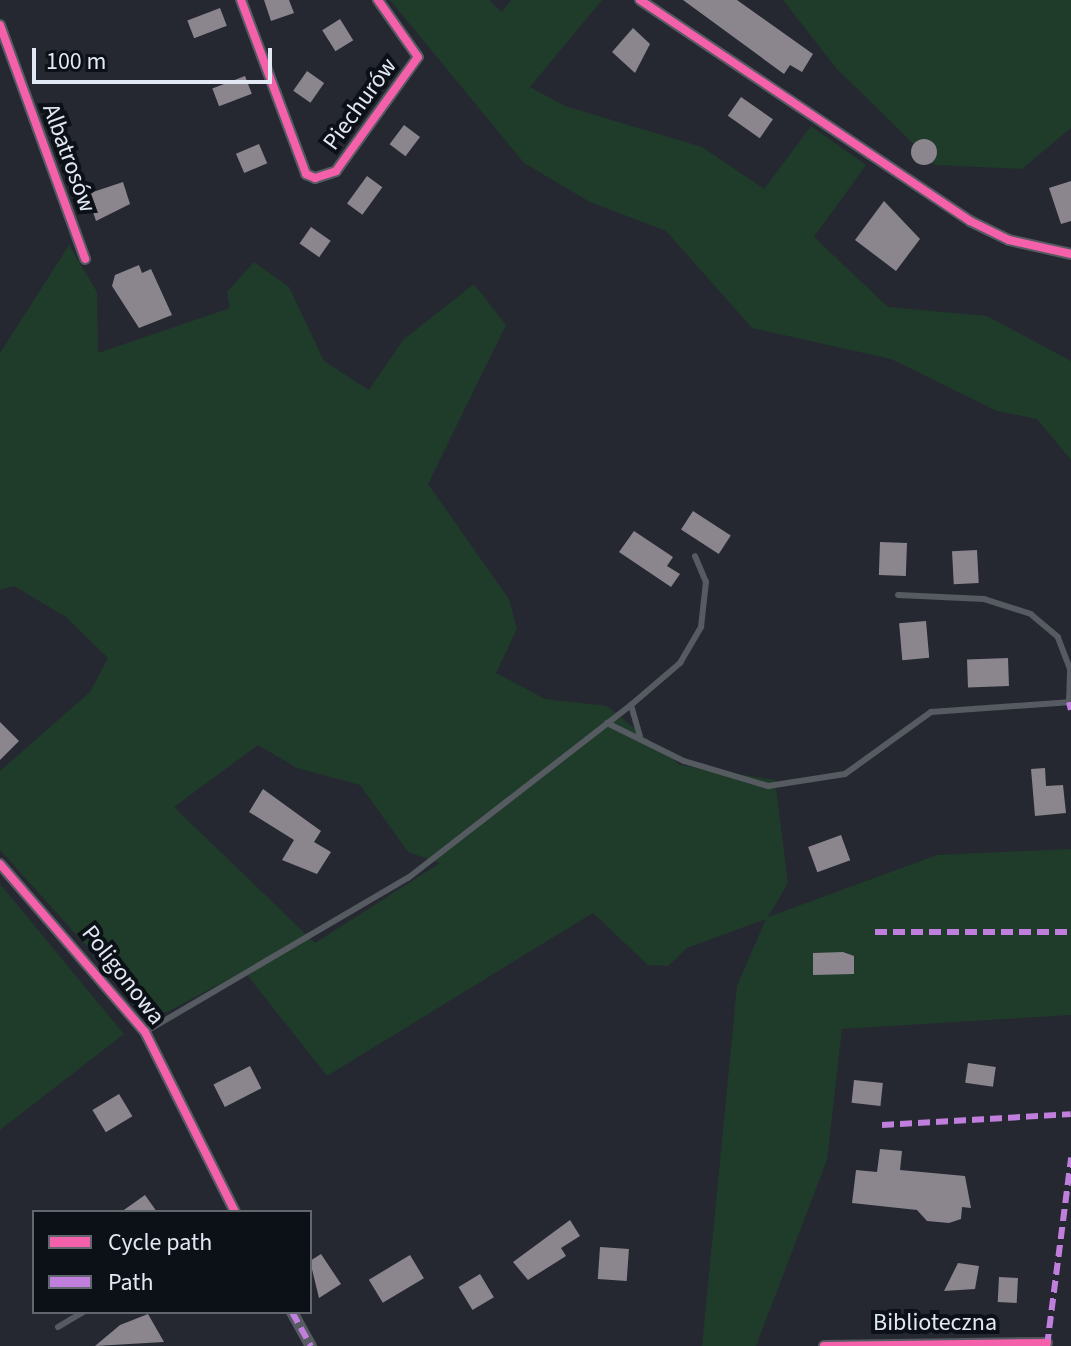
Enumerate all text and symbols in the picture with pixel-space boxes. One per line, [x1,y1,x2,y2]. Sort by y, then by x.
scale bar [36,32,276,82]
text: 100 m [46,44,106,79]
street label: Piechurów [317,52,403,156]
street label: Albatrosów [36,100,102,216]
street label: Poligonowa [75,920,171,1030]
legend [32,1210,312,1314]
text: Cycle path [108,1225,212,1260]
text: Path [108,1265,154,1300]
street label: Biblioteczna [873,1309,997,1337]

